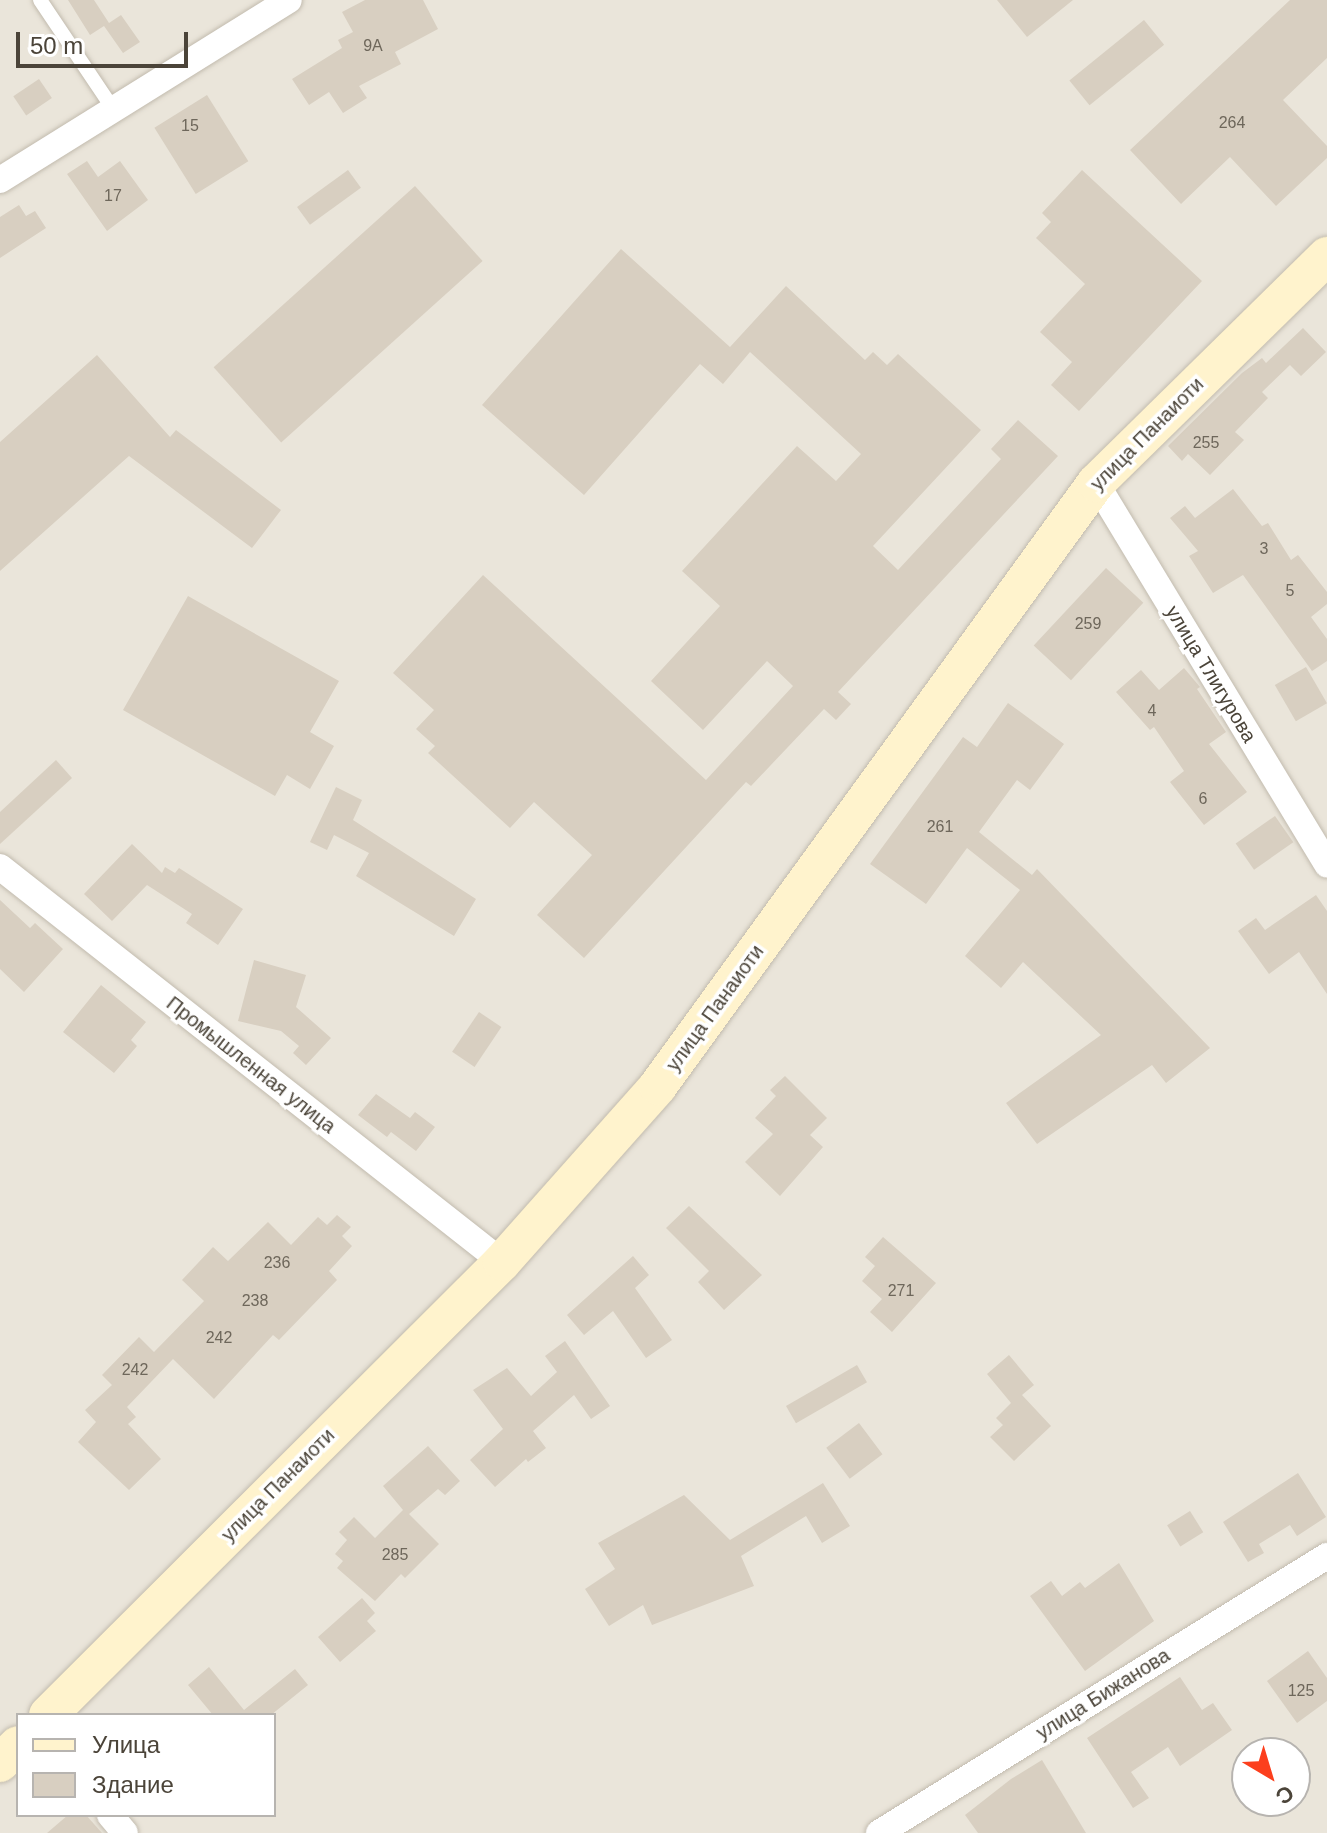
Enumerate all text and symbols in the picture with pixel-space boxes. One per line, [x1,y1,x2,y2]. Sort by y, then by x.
scale bar [20,16,192,66]
text: 50 m [30,32,83,59]
house number: 9А [363,36,383,56]
house number: 264 [1219,113,1245,133]
house number: 15 [181,116,199,136]
house number: 17 [104,186,122,206]
street label: улица Панаиоти [1085,372,1209,496]
house number: 255 [1193,433,1219,453]
house number: 3 [1260,539,1268,559]
house number: 5 [1286,581,1294,601]
street label: улица Тлигурова [1161,601,1261,747]
house number: 259 [1075,614,1101,634]
house number: 4 [1148,701,1156,721]
house number: 6 [1199,789,1207,809]
house number: 261 [927,817,953,837]
street label: улица Панаиоти [661,940,769,1076]
street label: Промышленная улица [162,991,340,1139]
house number: 236 [264,1253,290,1273]
house number: 271 [888,1281,914,1301]
house number: 238 [242,1291,268,1311]
house number: 242 [206,1328,232,1348]
house number: 242 [122,1360,148,1380]
street label: улица Панаиоти [216,1423,340,1547]
house number: 285 [382,1545,408,1565]
street label: улица Бижанова [1032,1643,1174,1745]
house number: 125 [1288,1681,1314,1701]
legend [16,1713,276,1817]
text: Улица [92,1731,160,1758]
north arrow [1231,1737,1311,1817]
text: Здание [92,1771,174,1798]
text: С [1271,1780,1299,1809]

